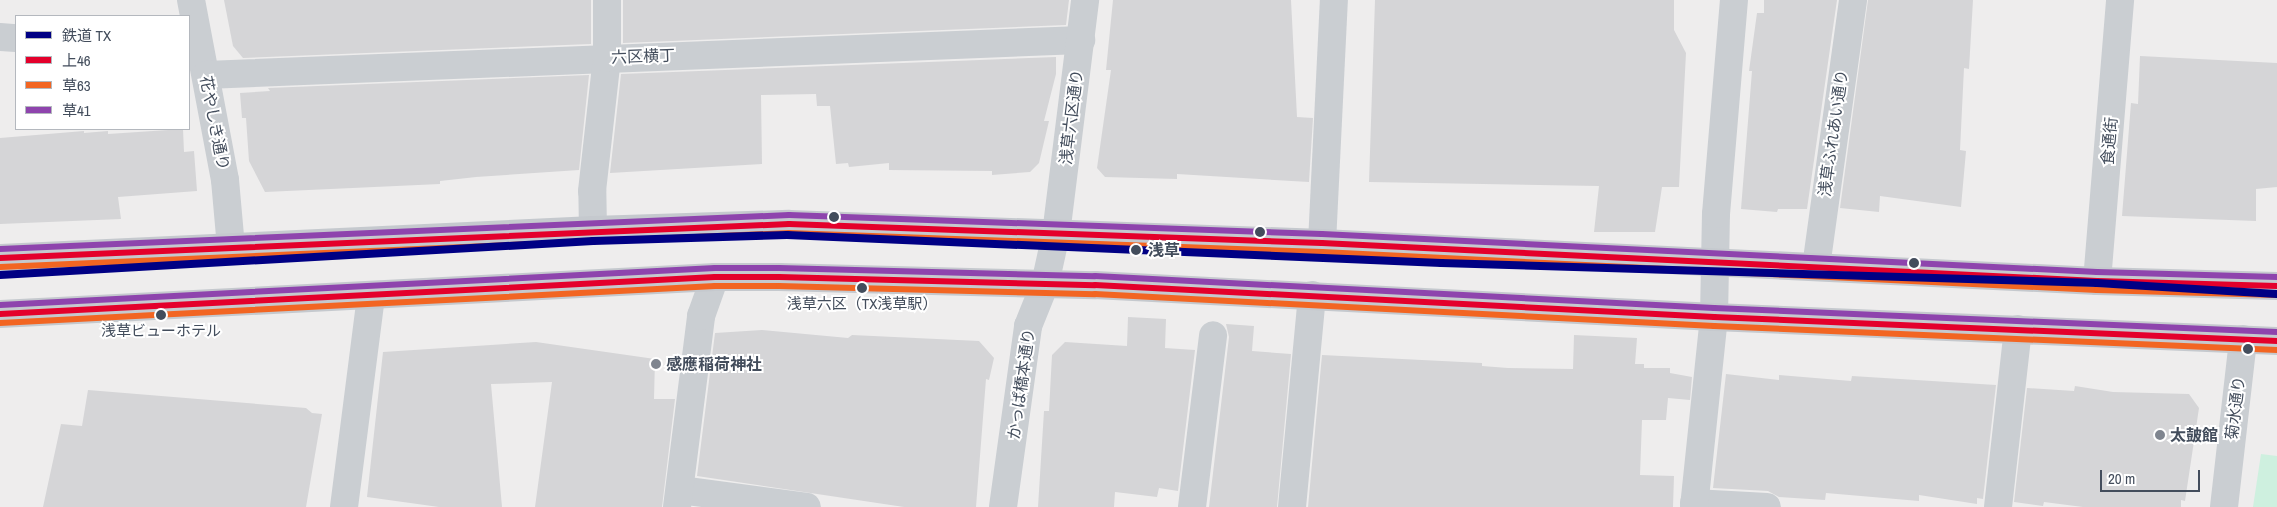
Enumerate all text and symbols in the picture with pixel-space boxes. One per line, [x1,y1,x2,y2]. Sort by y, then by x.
legend [15,15,190,130]
text: 鉄道 TX [62,25,111,46]
street label: 六区横丁 [611,45,675,67]
text: 上46 [62,50,91,71]
street label: 浅草六区通り [1056,68,1086,166]
street label: 浅草ふれあい通り [1815,68,1851,198]
street label: 花やしき通り [196,74,234,172]
text: 草63 [62,75,91,96]
text: 草41 [62,100,91,121]
street label: 食通街 [2097,116,2121,166]
unlabelled marker [829,212,839,222]
unlabelled marker [1255,227,1265,237]
place label: 浅草 [1148,240,1180,260]
marker: 浅草 [1127,241,1145,259]
unlabelled marker [1909,258,1919,268]
marker: 浅草六区（TX浅草駅） [857,283,867,293]
place label: 浅草六区（TX浅草駅） [787,295,937,313]
marker: 浅草ビューホテル [156,310,166,320]
place label: 浅草ビューホテル [101,322,221,340]
street label: かっぱ橋本通り [1004,327,1038,441]
unlabelled marker [2243,344,2253,354]
place label: 感應稲荷神社 [666,354,762,374]
marker: 感應稲荷神社 [650,358,662,370]
street label: 菊水通り [2222,375,2248,441]
place label: 太皷館 [2170,425,2218,445]
marker: 太皷館 [2154,429,2166,441]
scale bar [2102,460,2202,492]
text: 20 m [2108,468,2135,489]

